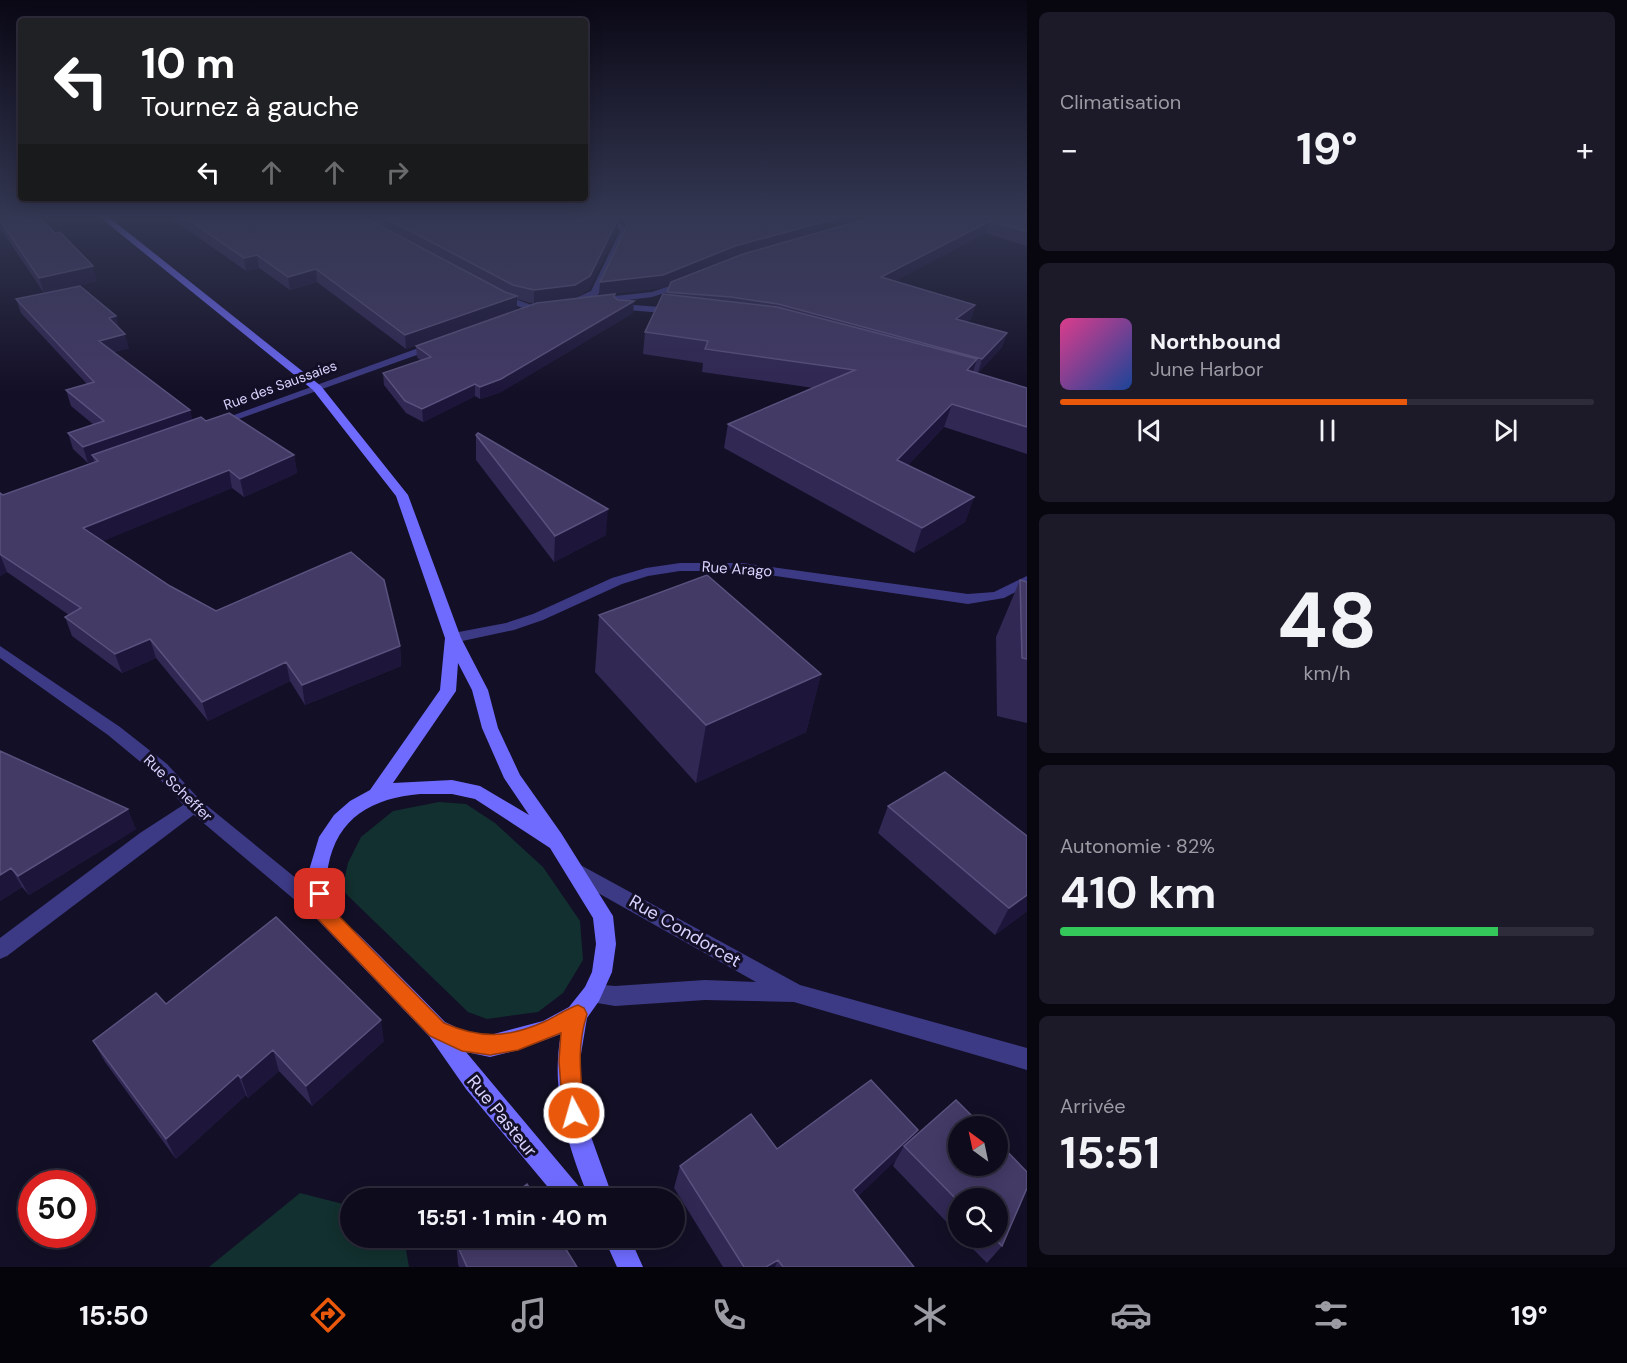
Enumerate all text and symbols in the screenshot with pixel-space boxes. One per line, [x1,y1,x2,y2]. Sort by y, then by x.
text: 10 m [141,36,235,91]
icon: left [42,42,120,120]
text: Tournez à gauche [141,89,359,124]
text: Climatisation [1060,89,1181,115]
text: 19° [1296,119,1358,178]
text: − [1060,128,1078,171]
text: + [1576,128,1594,171]
icon: left [192,156,225,189]
icon: ahead [255,156,288,189]
icon: ahead [318,156,351,189]
icon: right [381,156,414,189]
text: Northbound [1150,327,1281,356]
street label: Rue des Saussaies [221,356,339,414]
text: June Harbor [1150,356,1263,382]
icon: previous [1133,414,1166,447]
icon: pause [1311,414,1344,447]
icon: next [1489,414,1522,447]
street label: Rue Arago [701,557,773,581]
text: 48 [1277,570,1377,671]
text: km/h [1303,660,1351,686]
street label: Rue Scheffer [139,750,217,826]
text: Autonomie · 82% [1060,833,1215,859]
text: 410 km [1060,863,1216,922]
pin [294,868,345,919]
icon: arrive [303,877,336,910]
street label: Rue Condorcet [625,889,745,973]
street label: Rue Pasteur [462,1070,543,1162]
position arrow [542,1081,606,1145]
text: Arrivée [1060,1093,1126,1119]
north arrow [948,1116,1008,1176]
map controls [948,1116,1008,1248]
text: 15:51 [1060,1123,1160,1182]
speed limit sign: 50 [18,1170,96,1248]
button: search [948,1188,1008,1248]
text: 15:51 · 1 min · 40 m [418,1203,607,1232]
icon: directions [307,1294,349,1336]
icon: music [508,1294,550,1336]
icon: phone [708,1294,750,1336]
icon: climate [909,1294,951,1336]
icon: car [1110,1294,1152,1336]
icon: filters [1310,1294,1352,1336]
text: 15:50 [79,1298,149,1333]
text: 19° [1511,1298,1548,1333]

